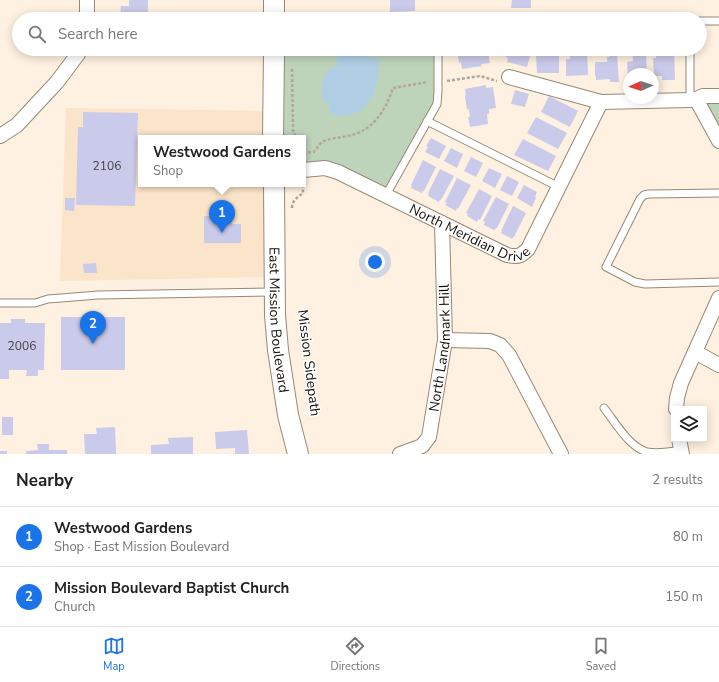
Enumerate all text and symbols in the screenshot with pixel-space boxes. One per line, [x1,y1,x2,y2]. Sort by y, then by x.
search box [12,12,707,56]
icon: search [26,23,48,45]
text: Search here [58,24,138,44]
north arrow [623,68,659,104]
popup [138,135,306,187]
text: Westwood Gardens [153,142,291,162]
house number: 2106 [93,158,121,174]
text: Shop [153,162,183,180]
street label: North Meridian Drive [406,199,534,266]
pin: 1 [209,200,235,233]
street label: East Mission Boulevard [265,247,294,394]
your location [365,252,385,272]
street label: North Landmark Hill [424,283,455,413]
street label: Mission Sidepath [293,309,325,417]
pin: 2 [80,311,106,344]
house number: 2006 [8,338,36,354]
map controls [671,406,707,442]
button: layers [671,406,707,442]
text: Nearby [16,469,73,492]
text: 2 results [652,471,703,489]
text: Westwood Gardens [54,518,192,538]
text: 1 [25,528,33,546]
text: 80 m [673,528,703,546]
text: Shop · East Mission Boulevard [54,538,229,556]
text: Mission Boulevard Baptist Church [54,578,289,598]
text: 2 [25,588,33,606]
text: 150 m [665,588,703,606]
text: Church [54,598,95,616]
tab: Map [103,635,125,674]
tab: Directions [331,635,380,674]
tab: Saved [586,635,616,674]

